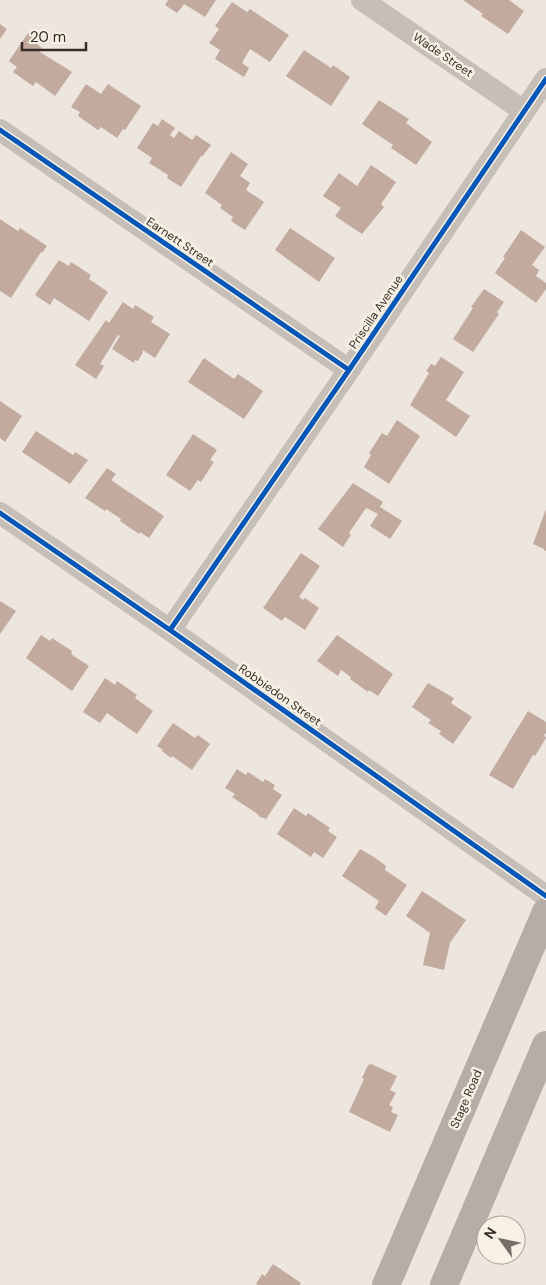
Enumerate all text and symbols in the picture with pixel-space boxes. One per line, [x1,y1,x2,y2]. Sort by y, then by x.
scale bar [22,20,86,52]
text: 20 m [30,27,66,47]
street label: Wade Street [410,29,476,81]
street label: Earnett Street [143,214,217,271]
street label: Priscilla Avenue [345,272,407,352]
street label: Robbiedon Street [236,661,325,730]
street label: Stage Road [446,1067,486,1131]
north arrow [476,1215,526,1265]
text: N [480,1224,500,1242]

